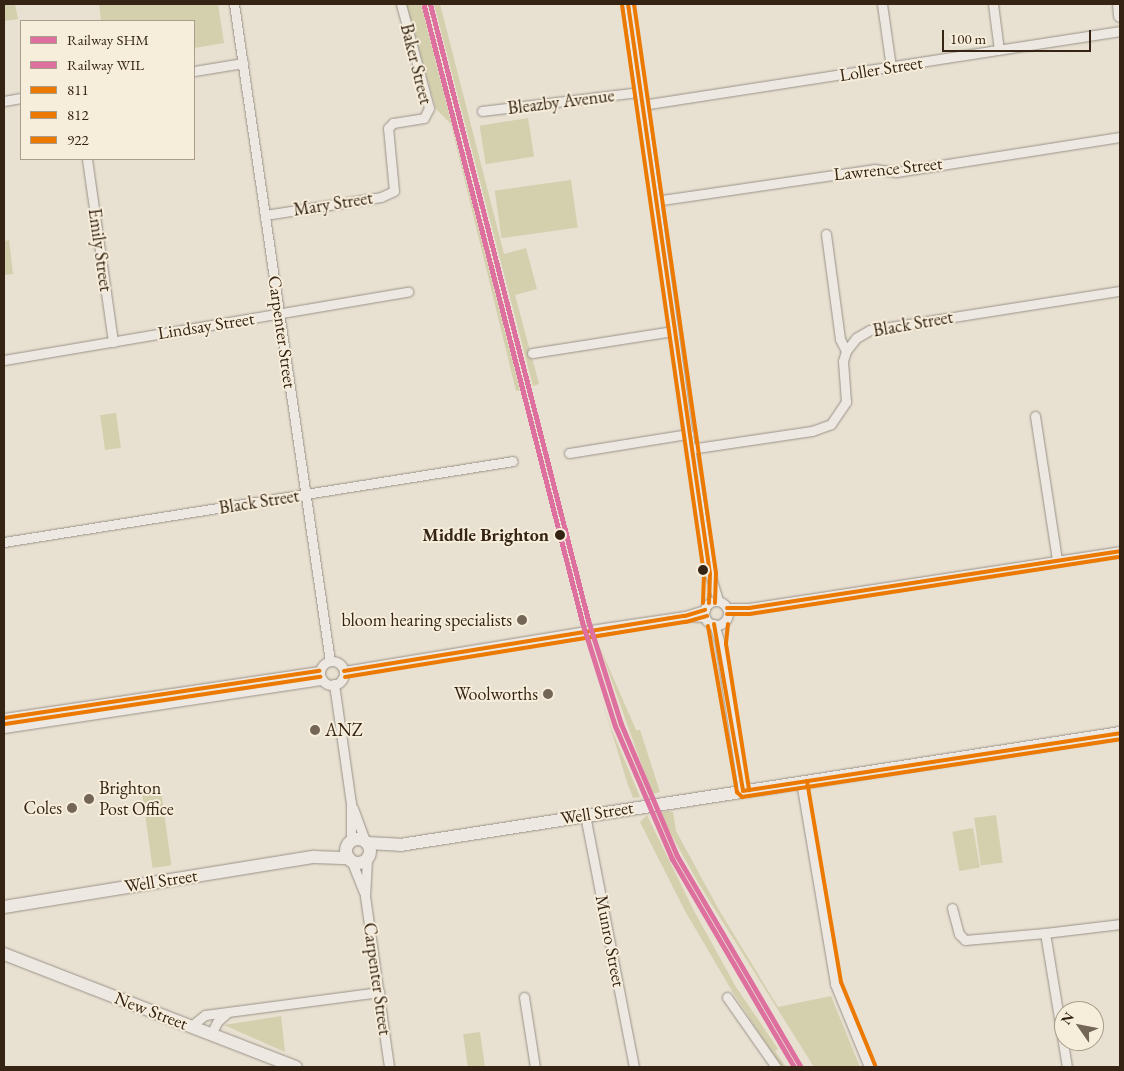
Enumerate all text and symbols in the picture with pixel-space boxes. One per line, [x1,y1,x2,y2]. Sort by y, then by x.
legend [20,20,195,160]
scale bar [944,20,1093,52]
street label: Baker Street [396,21,436,107]
text: 100 m [950,29,986,48]
text: Railway SHM [67,30,149,49]
street label: Loller Street [838,52,924,86]
text: Railway WIL [67,55,144,74]
text: 811 [67,80,89,99]
street label: Bleazby Avenue [506,85,616,119]
text: 812 [67,105,89,124]
text: 922 [67,130,89,149]
street label: Lawrence Street [833,153,943,185]
street label: Mary Street [292,187,374,221]
street label: Emily Street [83,207,117,293]
street label: Carpenter Street [263,274,301,390]
street label: Black Street [871,306,955,342]
street label: Lindsay Street [156,308,256,344]
street label: Black Street [217,485,301,519]
place label: Middle Brighton [422,524,549,546]
marker: Middle Brighton [553,528,567,542]
unlabelled marker [698,565,708,575]
place label: bloom hearing specialists [342,609,512,631]
marker: bloom hearing specialists [516,614,528,626]
place label: Woolworths [454,683,538,705]
marker: Woolworths [542,688,554,700]
place label: ANZ [325,719,363,741]
marker: ANZ [309,724,321,736]
place label: Brighton Post Office [99,778,174,821]
marker: Brighton Post Office [83,793,95,805]
place label: Coles [23,797,62,819]
street label: Well Street [559,797,635,829]
marker: Coles [66,802,78,814]
street label: Well Street [123,865,199,897]
street label: Munro Street [590,893,630,989]
street label: Carpenter Street [358,921,396,1037]
street label: New Street [111,987,191,1035]
north arrow [1054,1001,1104,1051]
text: N [1057,1009,1078,1028]

